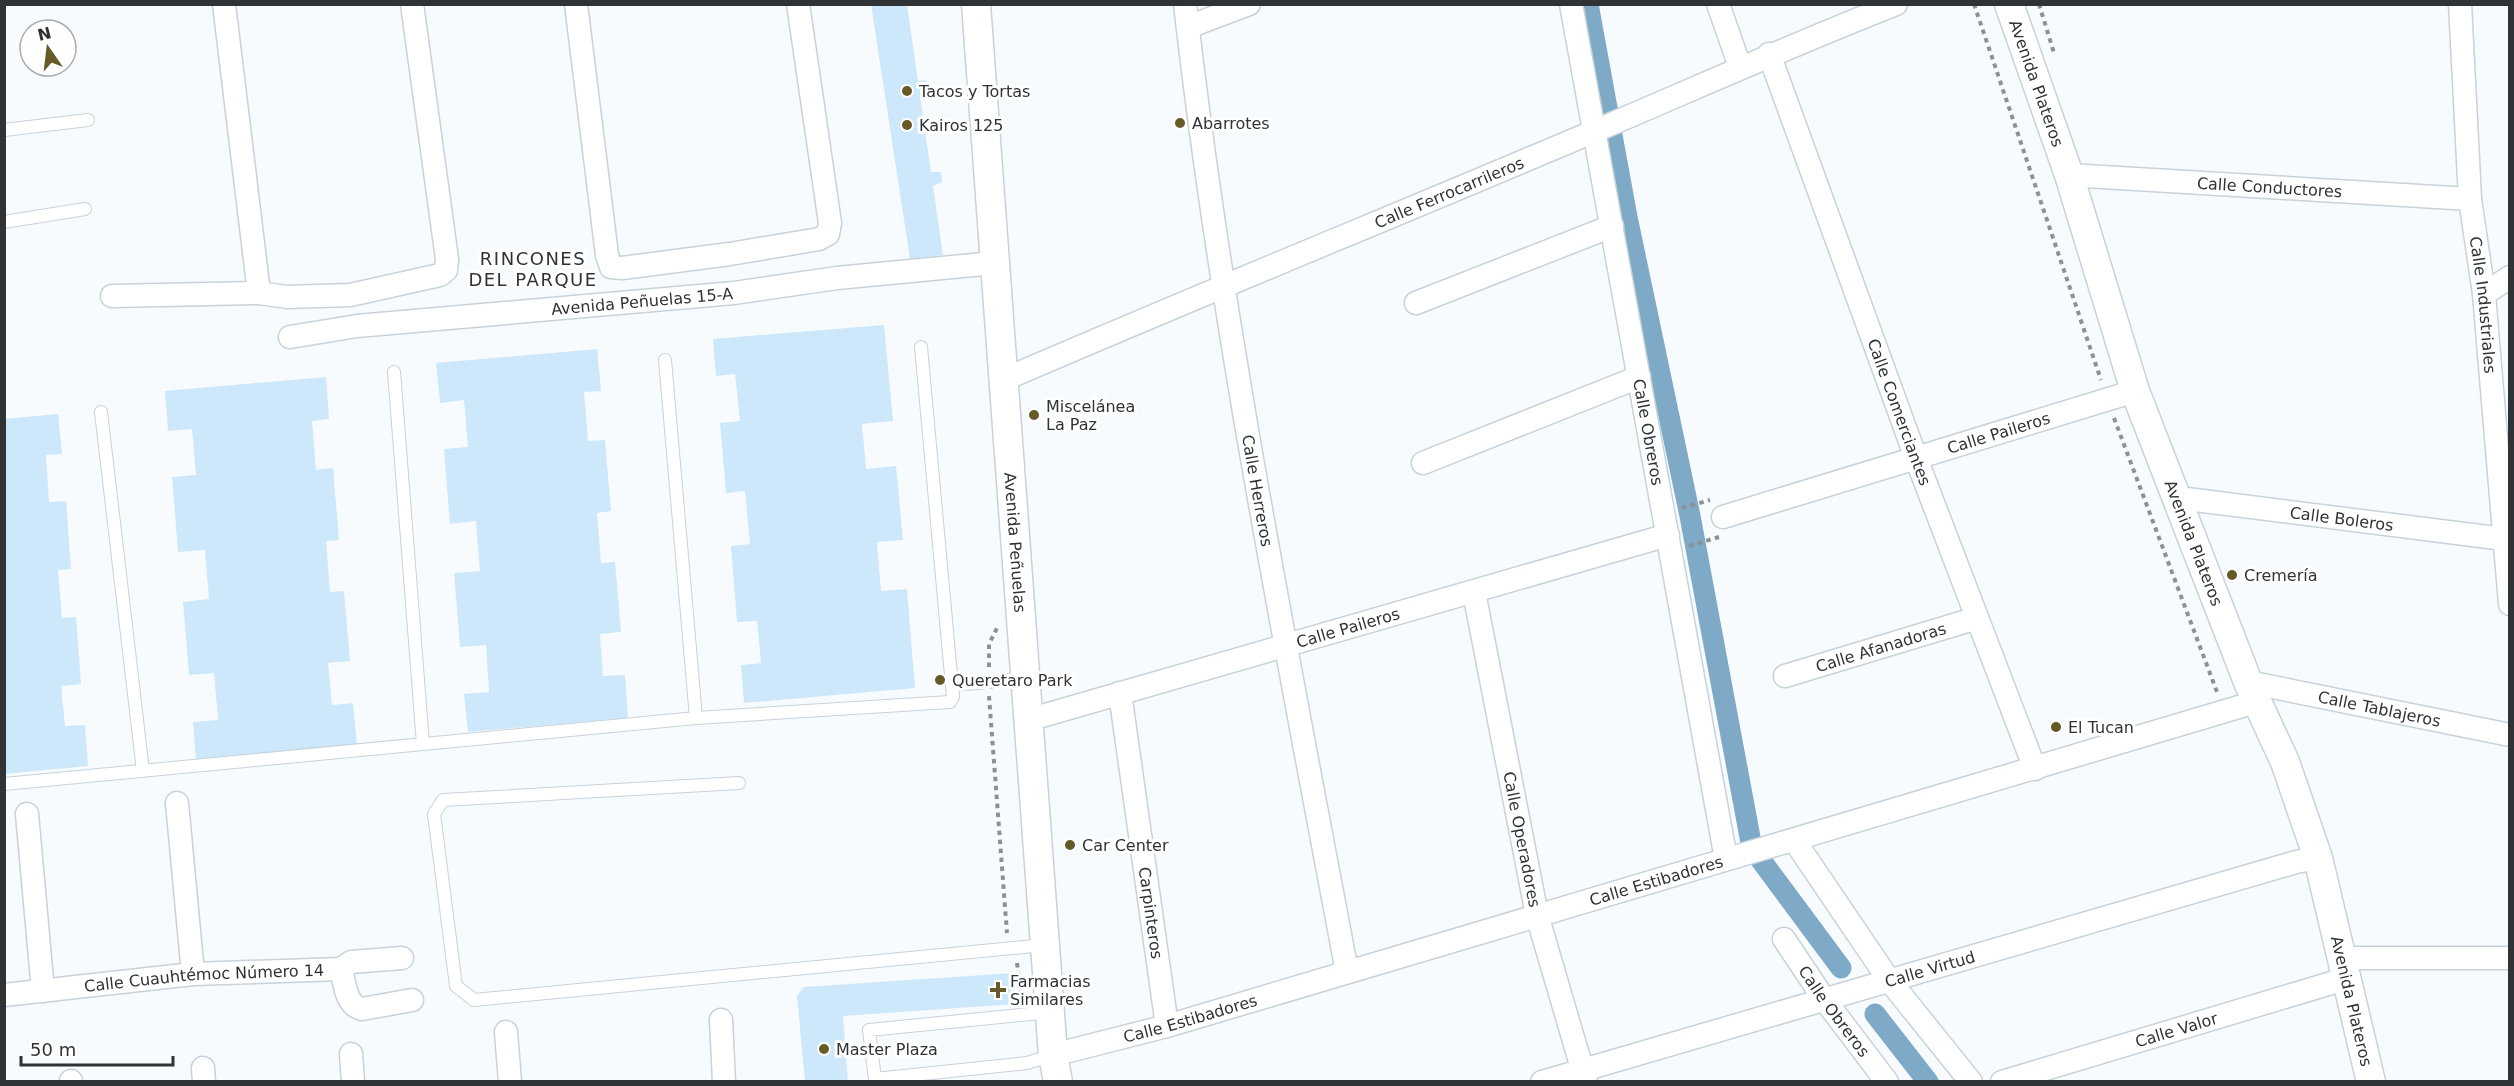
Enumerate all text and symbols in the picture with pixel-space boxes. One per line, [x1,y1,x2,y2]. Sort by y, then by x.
street label: Avenida Plateros [2005,17,2067,150]
north arrow [18,18,78,78]
text: N [36,23,53,45]
place label: Tacos y Tortas [918,82,1030,101]
marker: Tacos y Tortas [900,84,914,98]
place label: Abarrotes [1192,114,1270,133]
place label: Kairos 125 [919,116,1003,135]
marker: Abarrotes [1173,116,1187,130]
marker: Kairos 125 [900,118,914,132]
street label: Calle Ferrocarrileros [1372,153,1527,232]
street label: Calle Conductores [2196,174,2343,201]
street label: Calle Industriales [2466,235,2500,374]
district label: RINCONES DEL PARQUE [468,248,598,290]
street label: Avenida Peñuelas 15-A [550,284,734,319]
street label: Calle Comerciantes [1863,336,1935,488]
street label: Calle Obreros [1629,377,1667,487]
place label: Miscelánea La Paz [1046,397,1135,434]
marker: Miscelánea La Paz [1027,408,1041,422]
street label: Calle Paileros [1945,409,2052,458]
street label: Calle Herreros [1238,433,1276,548]
street label: Avenida Peñuelas [1000,472,1030,613]
street label: Avenida Plateros [2161,477,2227,609]
street label: Calle Boleros [2289,503,2395,535]
place label: Cremería [2244,566,2318,585]
marker: Cremería [2225,568,2239,582]
street label: Calle Paileros [1294,604,1402,652]
street label: Calle Afanadoras [1813,619,1948,676]
place label: Queretaro Park [952,671,1073,690]
marker: Queretaro Park [933,673,947,687]
street label: Calle Tablajeros [2316,687,2442,731]
place label: El Tucan [2068,718,2134,737]
marker: El Tucan [2049,720,2063,734]
street label: Calle Operadores [1499,770,1544,909]
place label: Car Center [1082,836,1169,855]
marker: Car Center [1063,838,1077,852]
street label: Calle Estibadores [1587,852,1725,910]
street label: Carpinteros [1135,866,1166,960]
street label: Avenida Plateros [2327,934,2376,1068]
street label: Calle Virtud [1883,947,1977,991]
street label: Calle Cuauhtémoc Número 14 [83,961,324,996]
street label: Calle Obreros [1795,962,1873,1061]
place label: Farmacias Similares [1010,972,1091,1009]
marker: Farmacias Similares [991,983,1005,997]
street label: Calle Estibadores [1121,991,1260,1047]
street label: Calle Valor [2133,1009,2220,1051]
scale bar [21,1029,172,1067]
text: 50 m [30,1039,76,1060]
place label: Master Plaza [836,1040,938,1059]
marker: Master Plaza [817,1042,831,1056]

